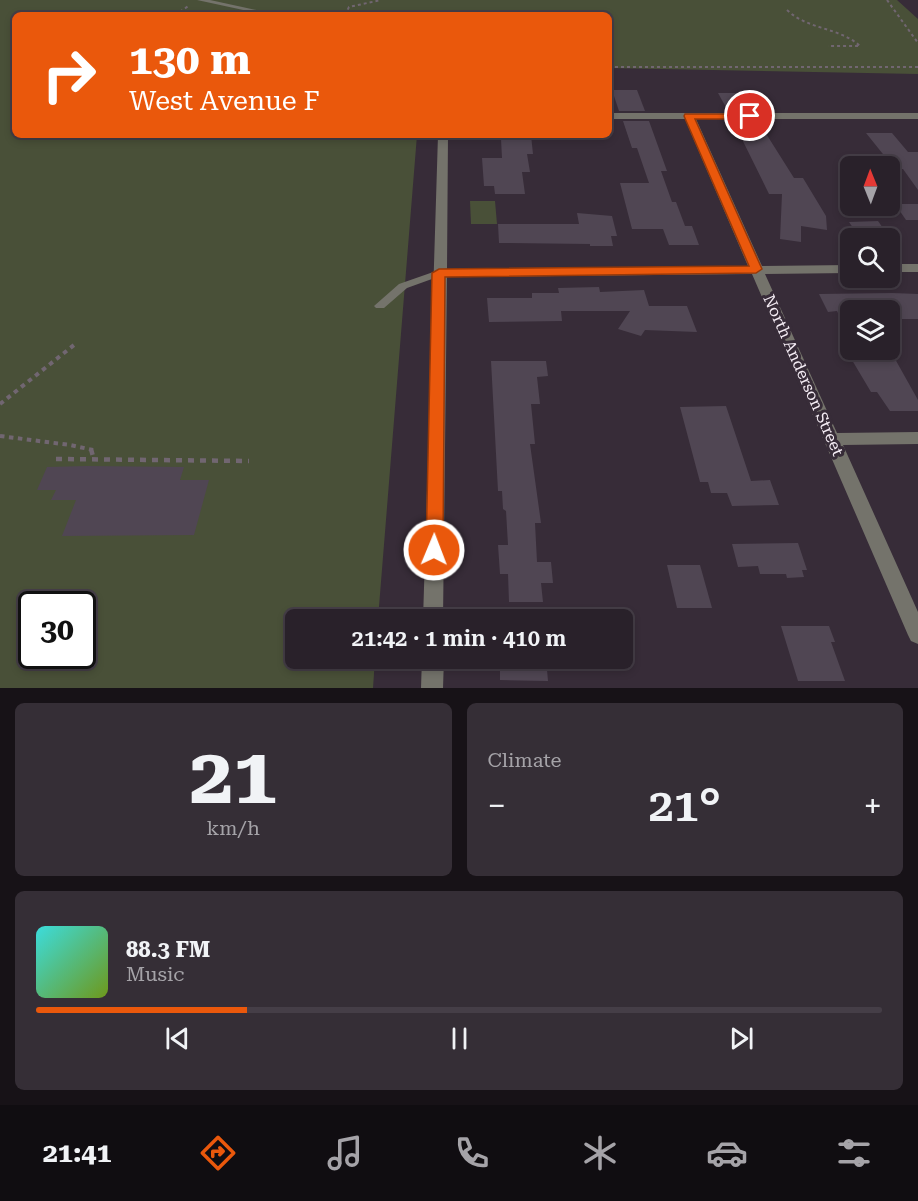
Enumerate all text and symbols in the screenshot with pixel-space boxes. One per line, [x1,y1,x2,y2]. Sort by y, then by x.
text: 130 m [129,35,251,84]
icon: right [30,36,108,114]
text: West Avenue F [129,85,320,117]
pin [724,90,775,141]
icon: arrive [733,99,766,132]
north arrow [840,156,900,216]
map controls [840,156,900,360]
button: search [840,228,900,288]
street label: North Anderson Street [759,292,848,459]
button: layers [840,300,900,360]
position arrow [402,518,466,582]
speed limit sign: 30 [18,591,96,669]
text: 21:42 · 1 min · 410 m [352,626,566,651]
text: 21 [190,731,277,822]
text: Climate [488,748,562,772]
text: 21° [648,779,721,832]
text: − [488,786,506,825]
text: + [864,786,882,825]
text: km/h [206,816,260,840]
text: 88.3 FM [126,937,210,962]
text: Music [126,962,185,986]
icon: previous [161,1022,194,1055]
icon: pause [443,1022,476,1055]
icon: next [725,1022,758,1055]
icon: directions [197,1132,239,1174]
icon: music [324,1132,366,1174]
icon: phone [451,1132,493,1174]
icon: climate [579,1132,621,1174]
icon: car [706,1132,748,1174]
icon: filters [833,1132,875,1174]
text: 21:41 [43,1137,112,1169]

